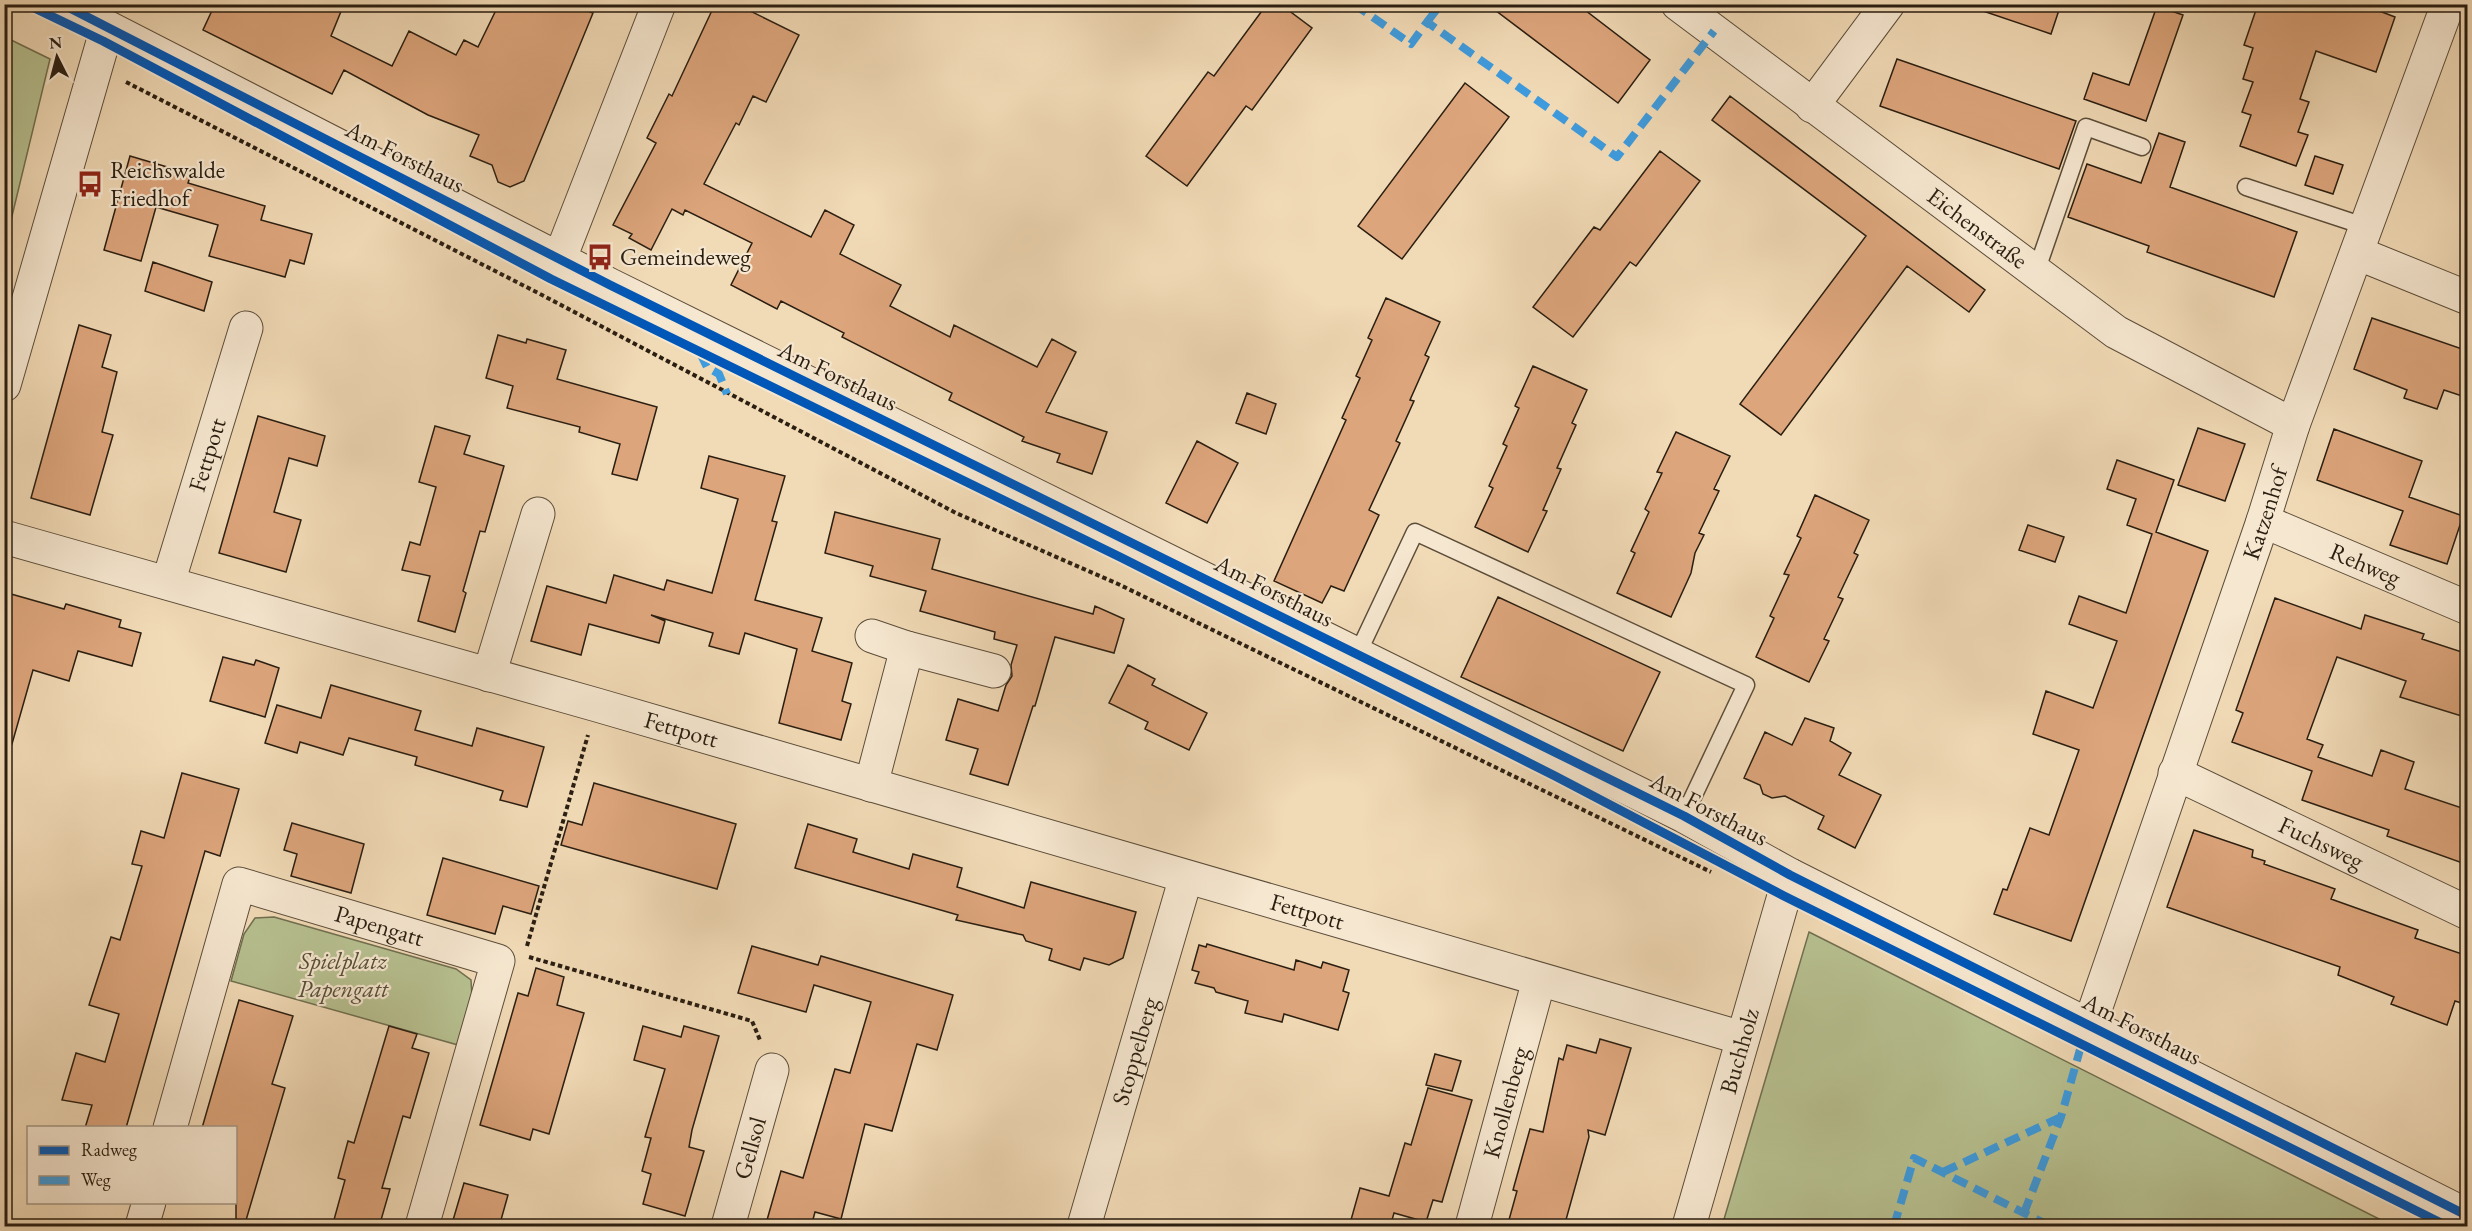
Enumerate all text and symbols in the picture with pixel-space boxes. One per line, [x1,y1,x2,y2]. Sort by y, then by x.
north arrow [27,27,87,87]
text: N [48,31,63,54]
street label: Am Forsthaus [340,113,470,200]
place label: Reichswalde Friedhof [110,154,225,213]
bus stop icon: Reichswalde Friedhof [75,169,105,199]
street label: Eichenstraße [1921,180,2034,276]
place label: Gemeindeweg [620,241,751,272]
bus stop icon: Gemeindeweg [585,242,615,272]
street label: Am Forsthaus [772,333,903,418]
street label: Fettpott [181,414,233,495]
street label: Katzenhof [2235,459,2295,564]
street label: Rehweg [2325,535,2406,593]
street label: Am Forsthaus [1209,547,1339,634]
street label: Fettpott [641,704,722,755]
street label: Am Forsthaus [1644,764,1774,853]
street label: Fuchsweg [2274,809,2369,876]
street label: Fettpott [1267,886,1348,937]
street label: Papengatt [331,897,428,953]
park label: Spielplatz Papengatt [298,945,389,1004]
street label: Am Forsthaus [2077,985,2207,1072]
street label: Stoppelberg [1104,993,1165,1109]
street label: Buchholz [1712,1005,1766,1097]
street label: Knollenberg [1475,1043,1535,1162]
street label: Gellsol [726,1113,773,1183]
legend [27,1126,237,1204]
text: Radweg [81,1138,137,1161]
text: Weg [81,1168,111,1191]

